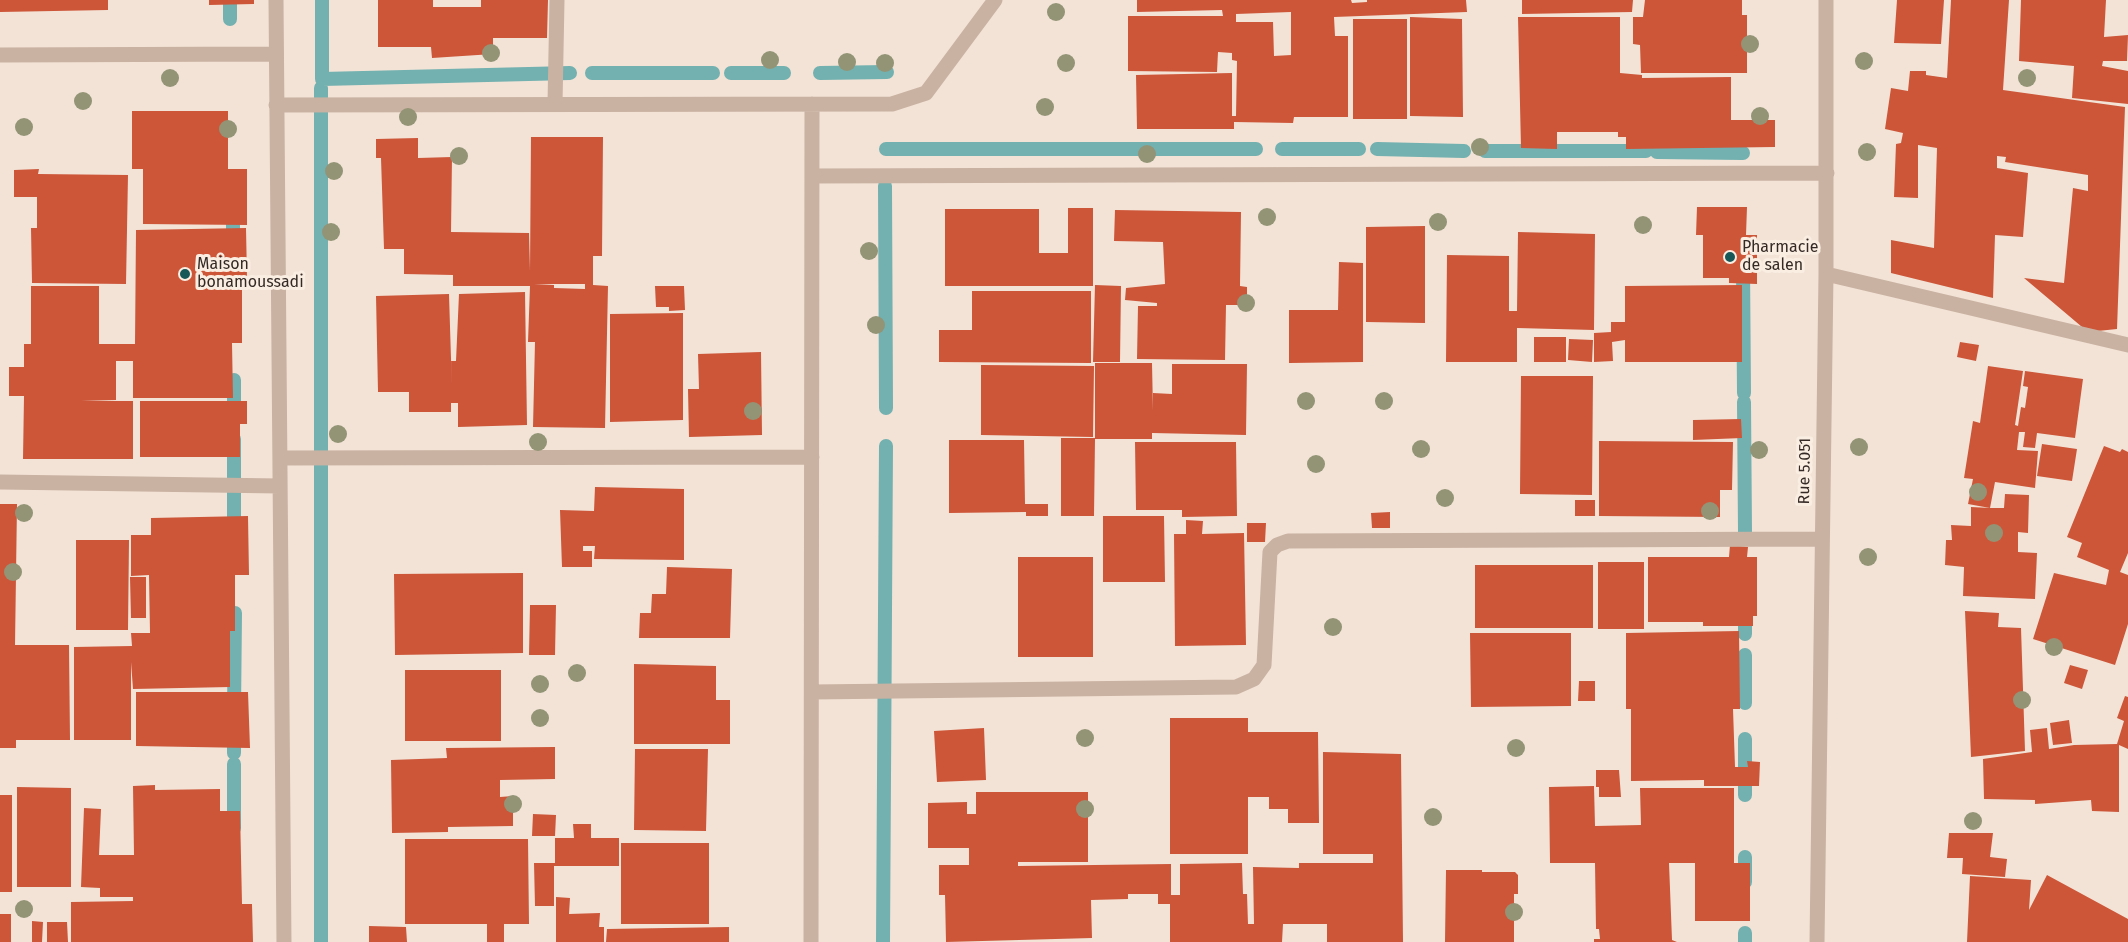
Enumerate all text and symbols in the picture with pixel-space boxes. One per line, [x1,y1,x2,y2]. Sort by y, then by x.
place label: Pharmacie de salen [1742,238,1819,276]
marker: Pharmacie de salen [1723,250,1737,264]
place label: Maison bonamoussadi [197,255,304,293]
marker: Maison bonamoussadi [178,267,192,281]
street label: Rue 5.051 [1795,438,1815,504]

